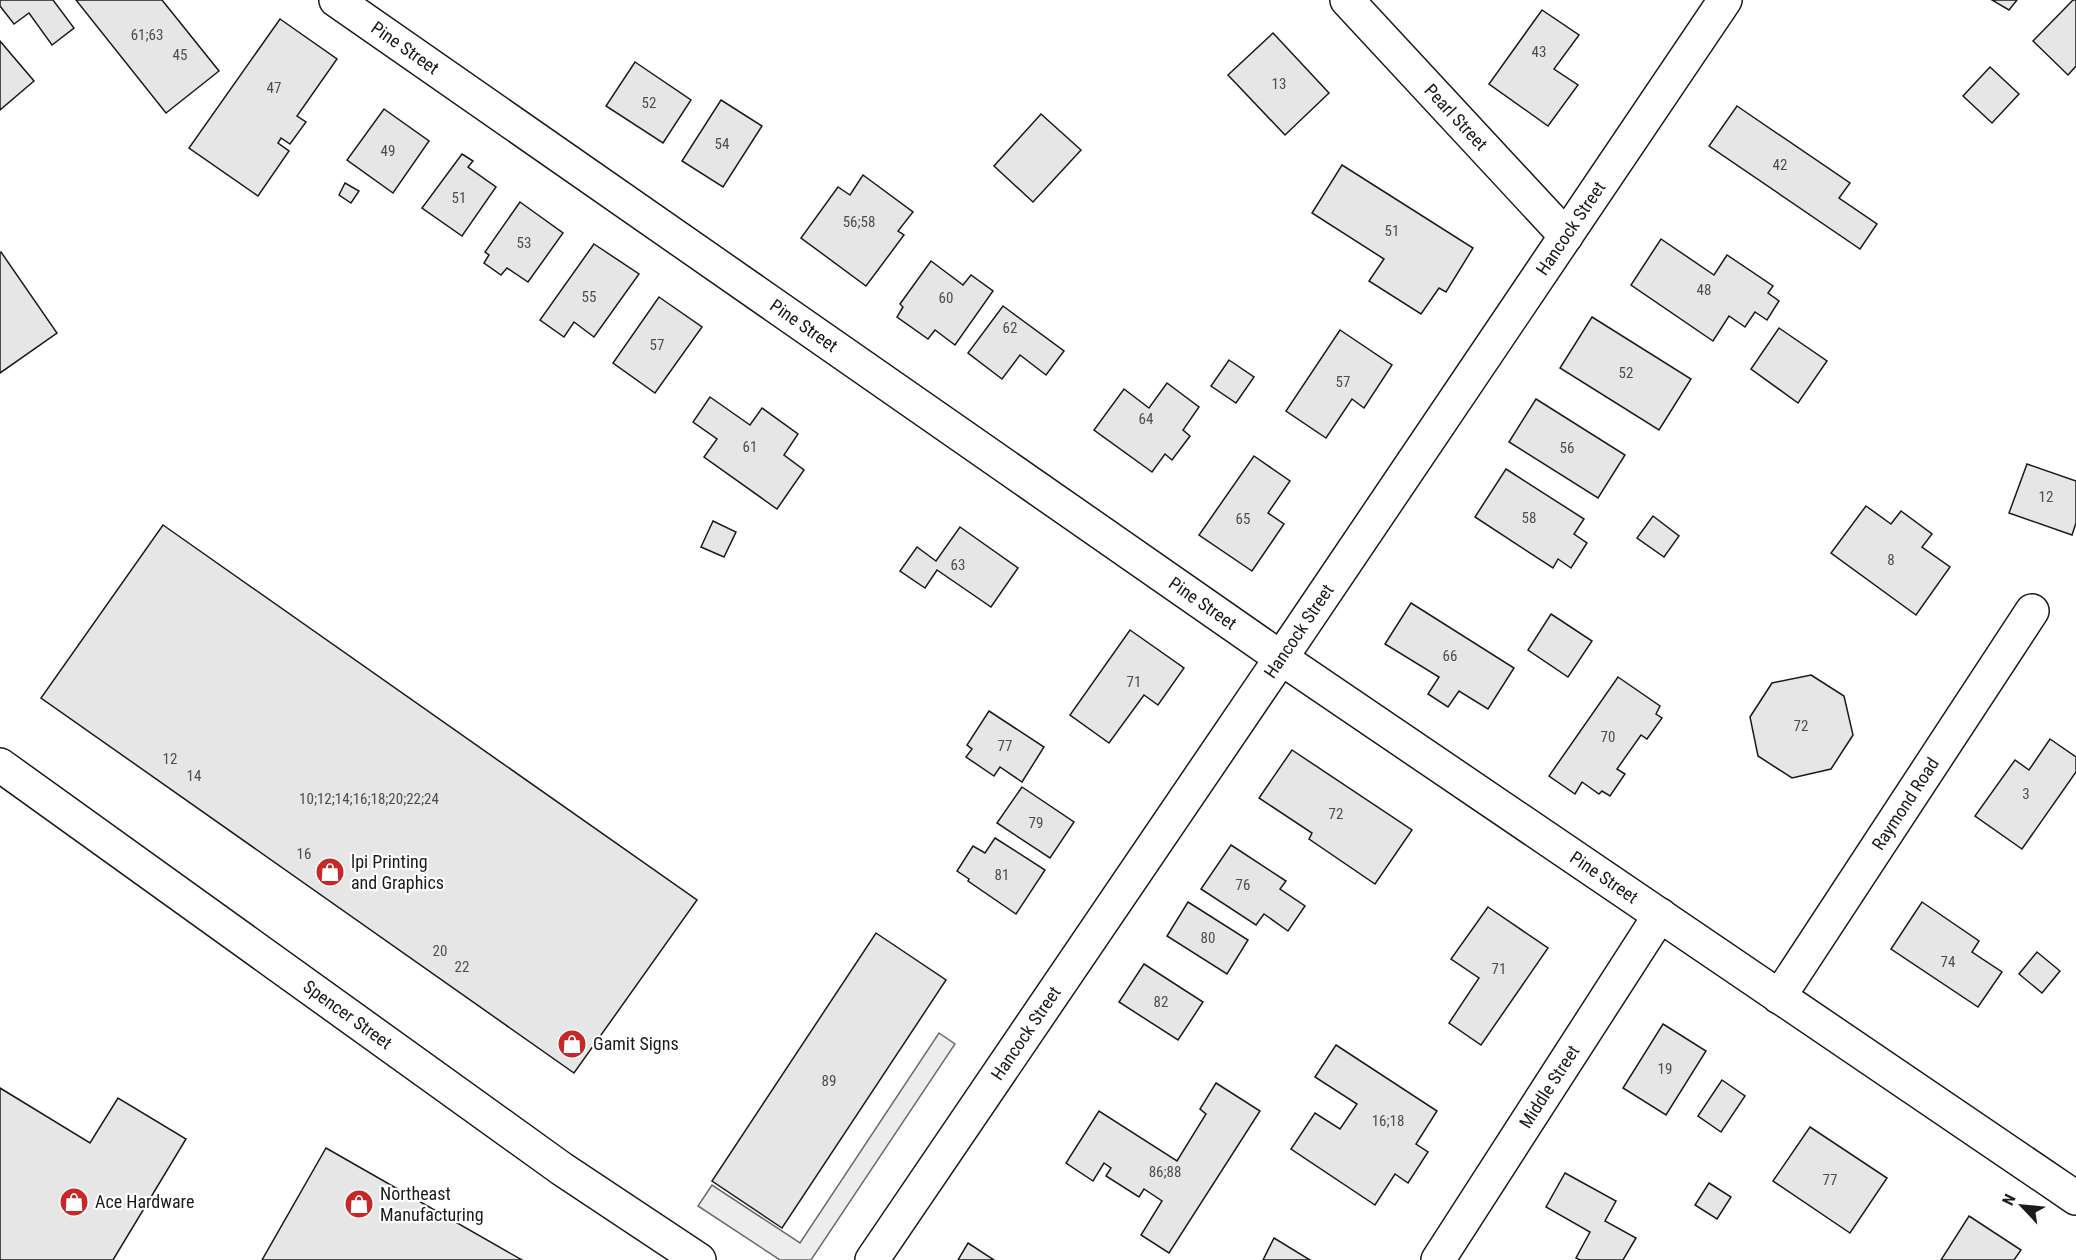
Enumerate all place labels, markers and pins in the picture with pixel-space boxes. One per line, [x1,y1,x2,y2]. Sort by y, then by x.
place label: lpi Printing and Graphics [351,851,444,893]
shop icon: lpi Printing and Graphics [314,856,346,888]
shop icon: Gamit Signs [556,1028,588,1060]
place label: Gamit Signs [593,1033,679,1054]
place label: Northeast Manufacturing [380,1183,484,1225]
shop icon: Ace Hardware [58,1186,90,1218]
shop icon: Northeast Manufacturing [343,1188,375,1220]
place label: Ace Hardware [95,1191,194,1212]

